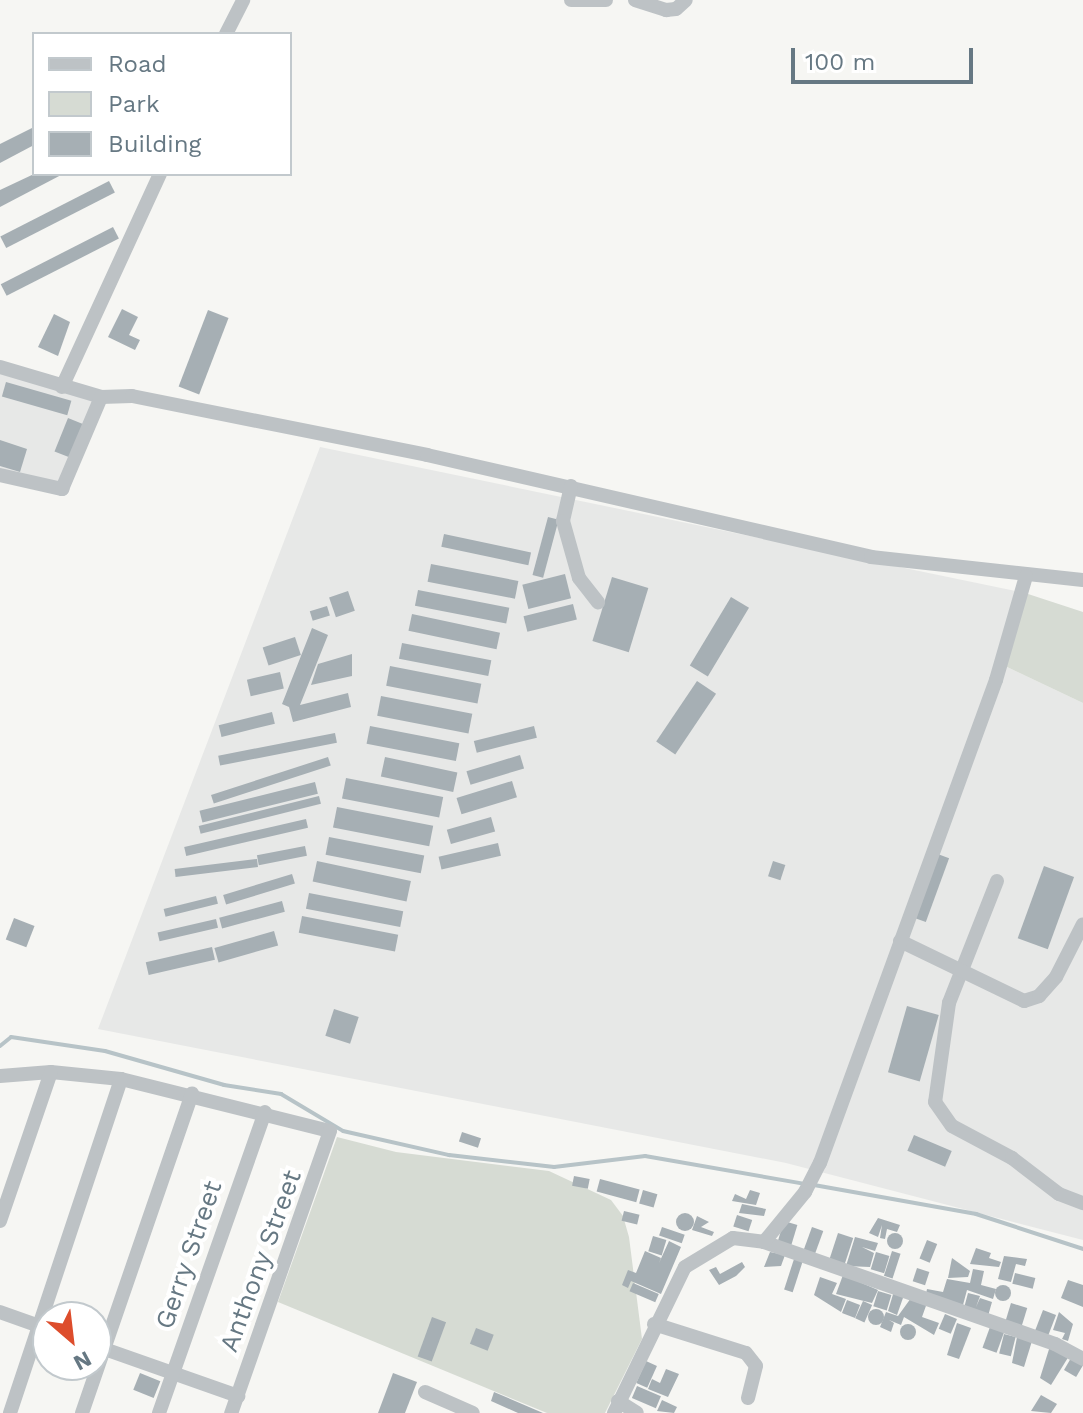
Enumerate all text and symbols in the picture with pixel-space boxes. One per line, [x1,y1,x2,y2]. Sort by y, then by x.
legend [32,32,292,176]
scale bar [795,32,977,82]
text: 100 m [805,48,875,76]
text: Road [108,50,167,78]
text: Park [108,90,160,118]
text: Building [108,130,201,158]
street label: Anthony Street [214,1165,308,1357]
street label: Gerry Street [149,1176,229,1334]
north arrow [32,1301,112,1381]
text: N [69,1346,96,1376]

